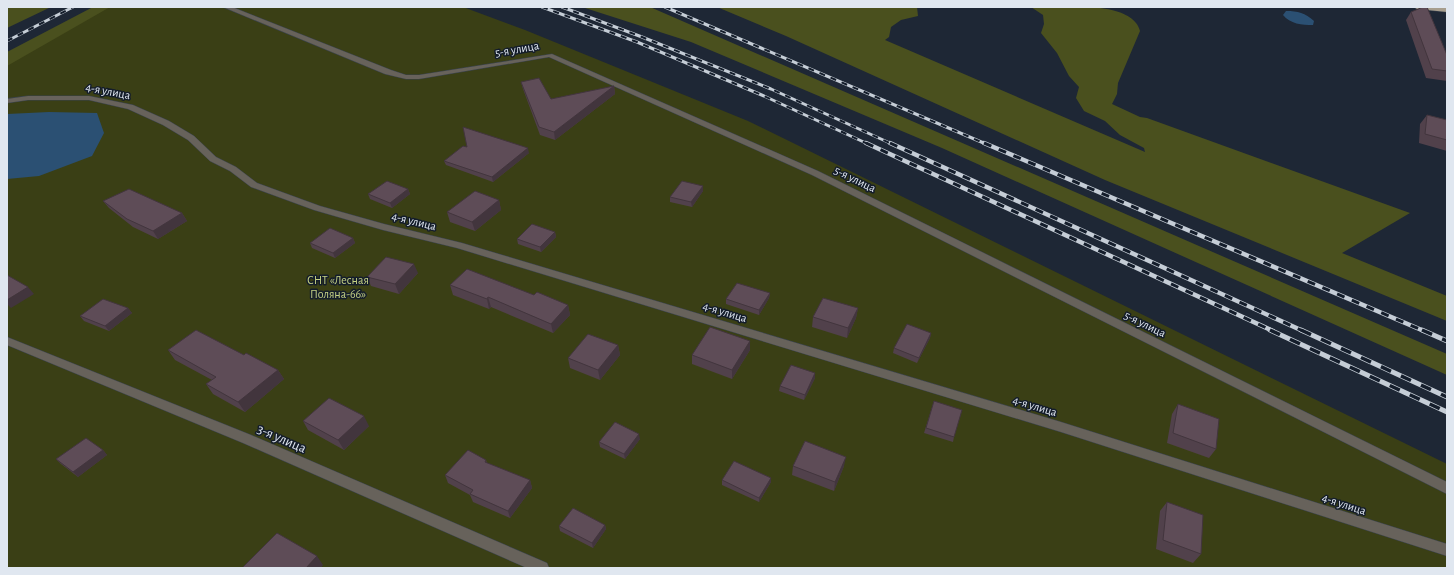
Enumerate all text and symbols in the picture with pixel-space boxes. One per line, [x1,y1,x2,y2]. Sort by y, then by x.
street label: 5-я улица [494,39,541,60]
street label: 4-я улица [84,81,132,102]
street label: 5-я улица [832,164,878,195]
street label: 4-я улица [390,210,438,233]
park label: СНТ «Лесная Поляна-66» [307,274,369,300]
street label: 4-я улица [701,300,749,325]
street label: 5-я улица [1122,309,1168,340]
street label: 4-я улица [1011,394,1059,419]
street label: 3-я улица [255,422,309,456]
street label: 4-я улица [1320,491,1368,518]

